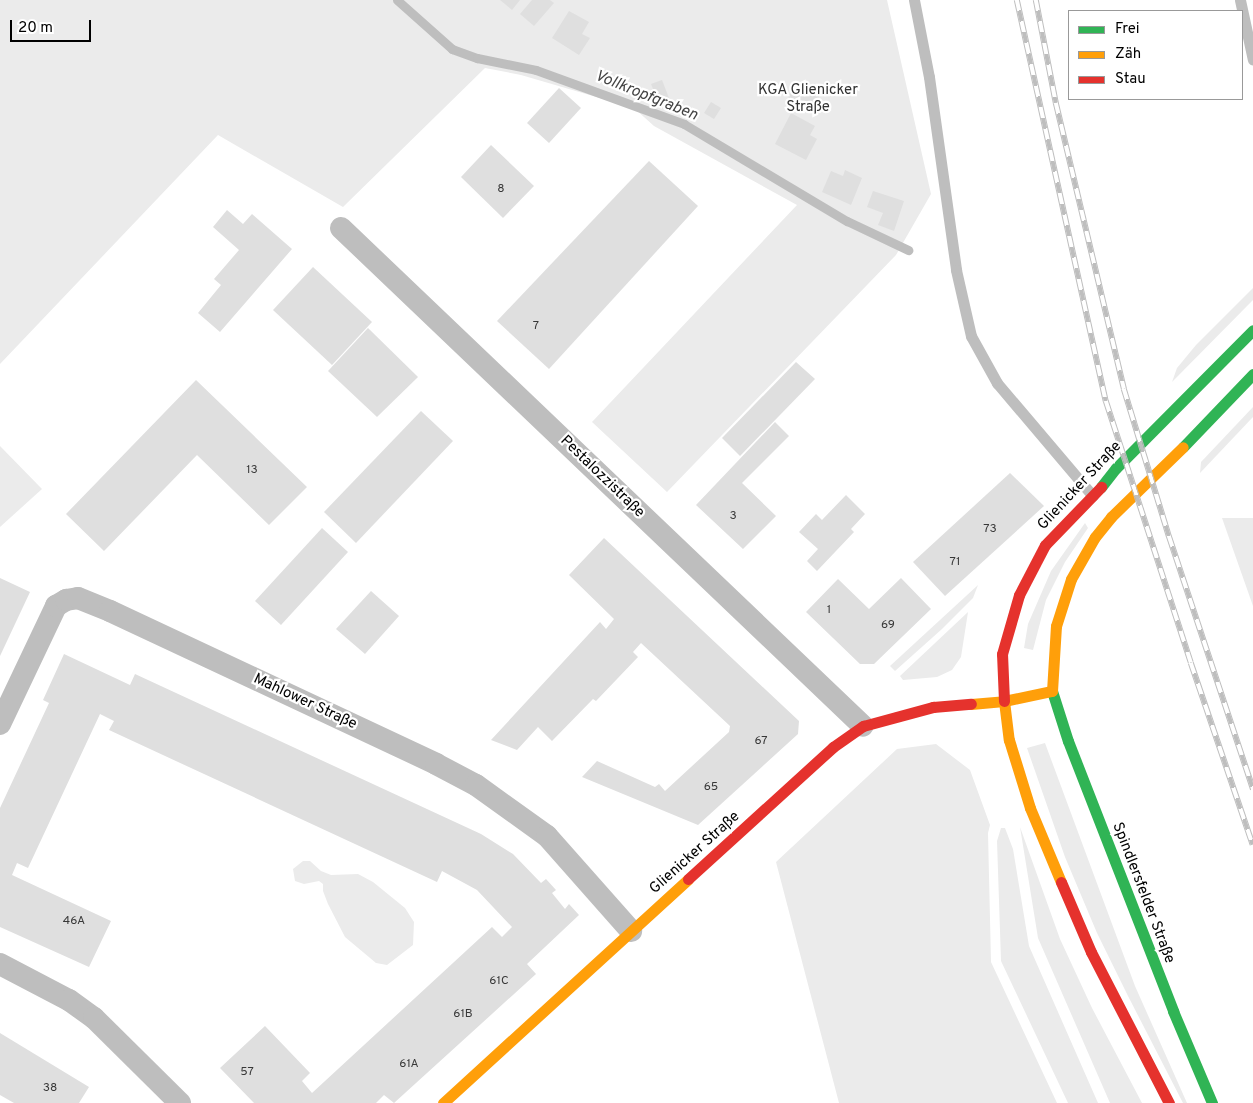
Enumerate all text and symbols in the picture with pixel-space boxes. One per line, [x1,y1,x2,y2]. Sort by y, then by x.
scale bar [12,10,94,42]
legend [1068,10,1243,100]
text: 20 m [18,19,53,38]
text: Frei [1115,20,1140,39]
text: Zäh [1115,45,1141,64]
water label: Vollkropfgraben [592,67,700,125]
text: Stau [1115,70,1146,89]
park label: KGA Glienicker Straße [758,81,858,116]
house number: 8 [497,183,505,197]
house number: 7 [533,320,539,334]
street label: Pestalozzistraße [556,432,648,522]
street label: Glienicker Straße [1034,438,1126,534]
house number: 13 [246,464,258,478]
house number: 3 [729,510,737,524]
house number: 73 [983,523,997,537]
house number: 71 [950,556,960,570]
house number: 1 [827,604,831,618]
house number: 69 [881,619,895,633]
street label: Mahlower Straße [250,670,360,734]
house number: 67 [754,735,768,749]
house number: 65 [704,781,718,795]
street label: Glienicker Straße [646,808,744,898]
street label: Spindlersfelder Straße [1108,820,1178,966]
house number: 46A [63,915,85,929]
house number: 61C [489,975,509,989]
house number: 61B [453,1008,473,1022]
house number: 61A [399,1058,419,1072]
house number: 57 [240,1066,254,1080]
house number: 38 [43,1082,57,1096]

